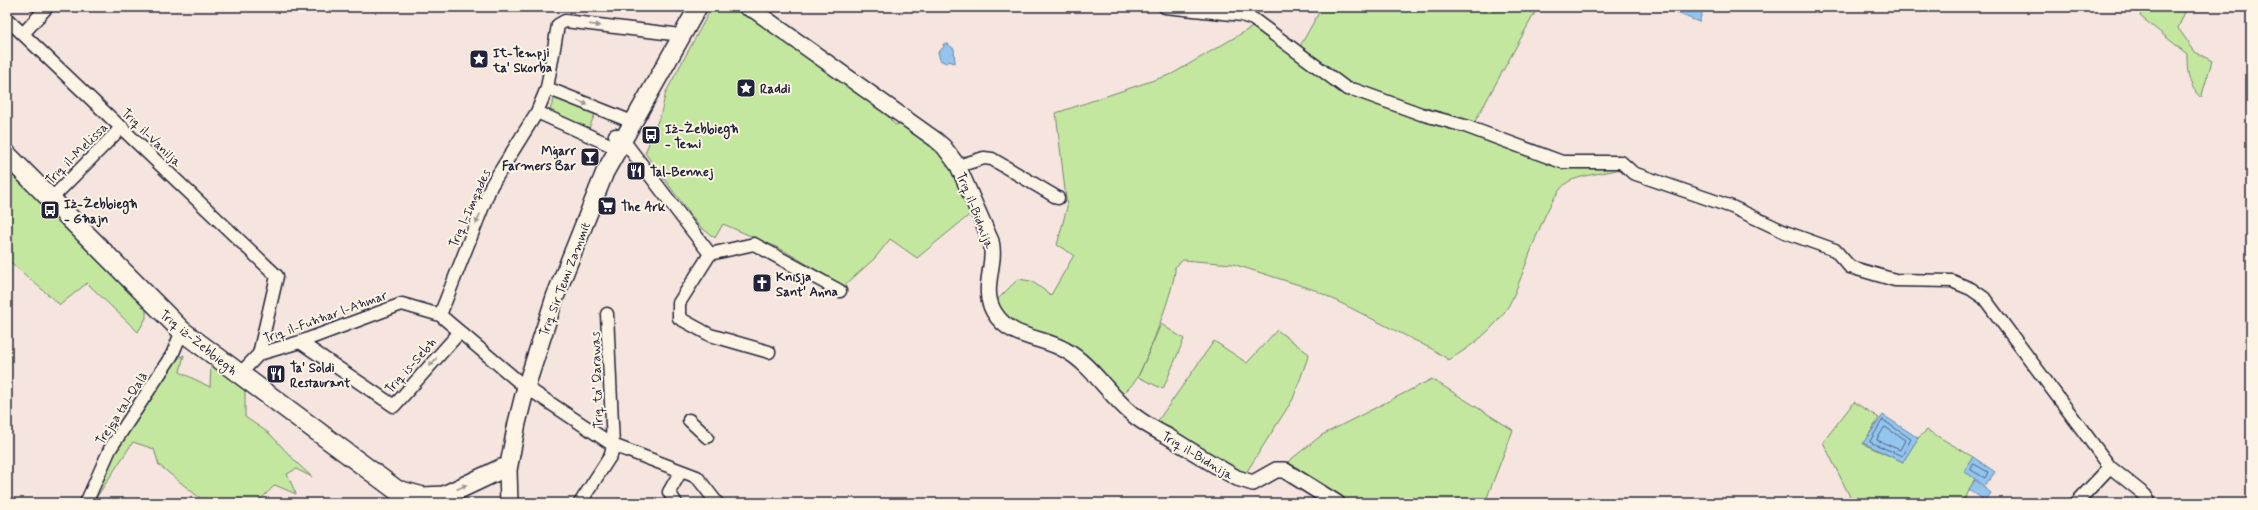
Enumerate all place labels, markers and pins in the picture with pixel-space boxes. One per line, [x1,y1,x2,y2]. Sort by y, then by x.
place label: It-Tempji ta' Skorba [492,45,552,77]
place icon: It-Tempji ta' Skorba [468,48,490,70]
place icon: Raddi [735,77,757,99]
place label: Raddi [760,81,791,98]
place label: Iż-Żebbiegħ - Temi [665,121,738,153]
bus stop icon: Iż-Żebbiegħ - Temi [640,124,662,146]
place label: Mġarr Farmers Bar [502,143,577,175]
bar icon: Mġarr Farmers Bar [579,146,601,168]
restaurant icon: Tal-Bennej [625,160,647,182]
place label: Tal-Bennej [650,164,714,181]
supermarket icon: The Ark [596,195,618,217]
place label: Iż-Żebbiegħ - Għajn [64,196,137,228]
bus stop icon: Iż-Żebbiegħ - Għajn [39,199,61,221]
place label: The Ark [621,199,666,216]
place label: Knisja Sant' Anna [776,269,838,301]
church icon: Knisja Sant' Anna [751,272,773,294]
place label: Ta' Soldi Restaurant [290,360,351,392]
restaurant icon: Ta' Soldi Restaurant [265,363,287,385]

